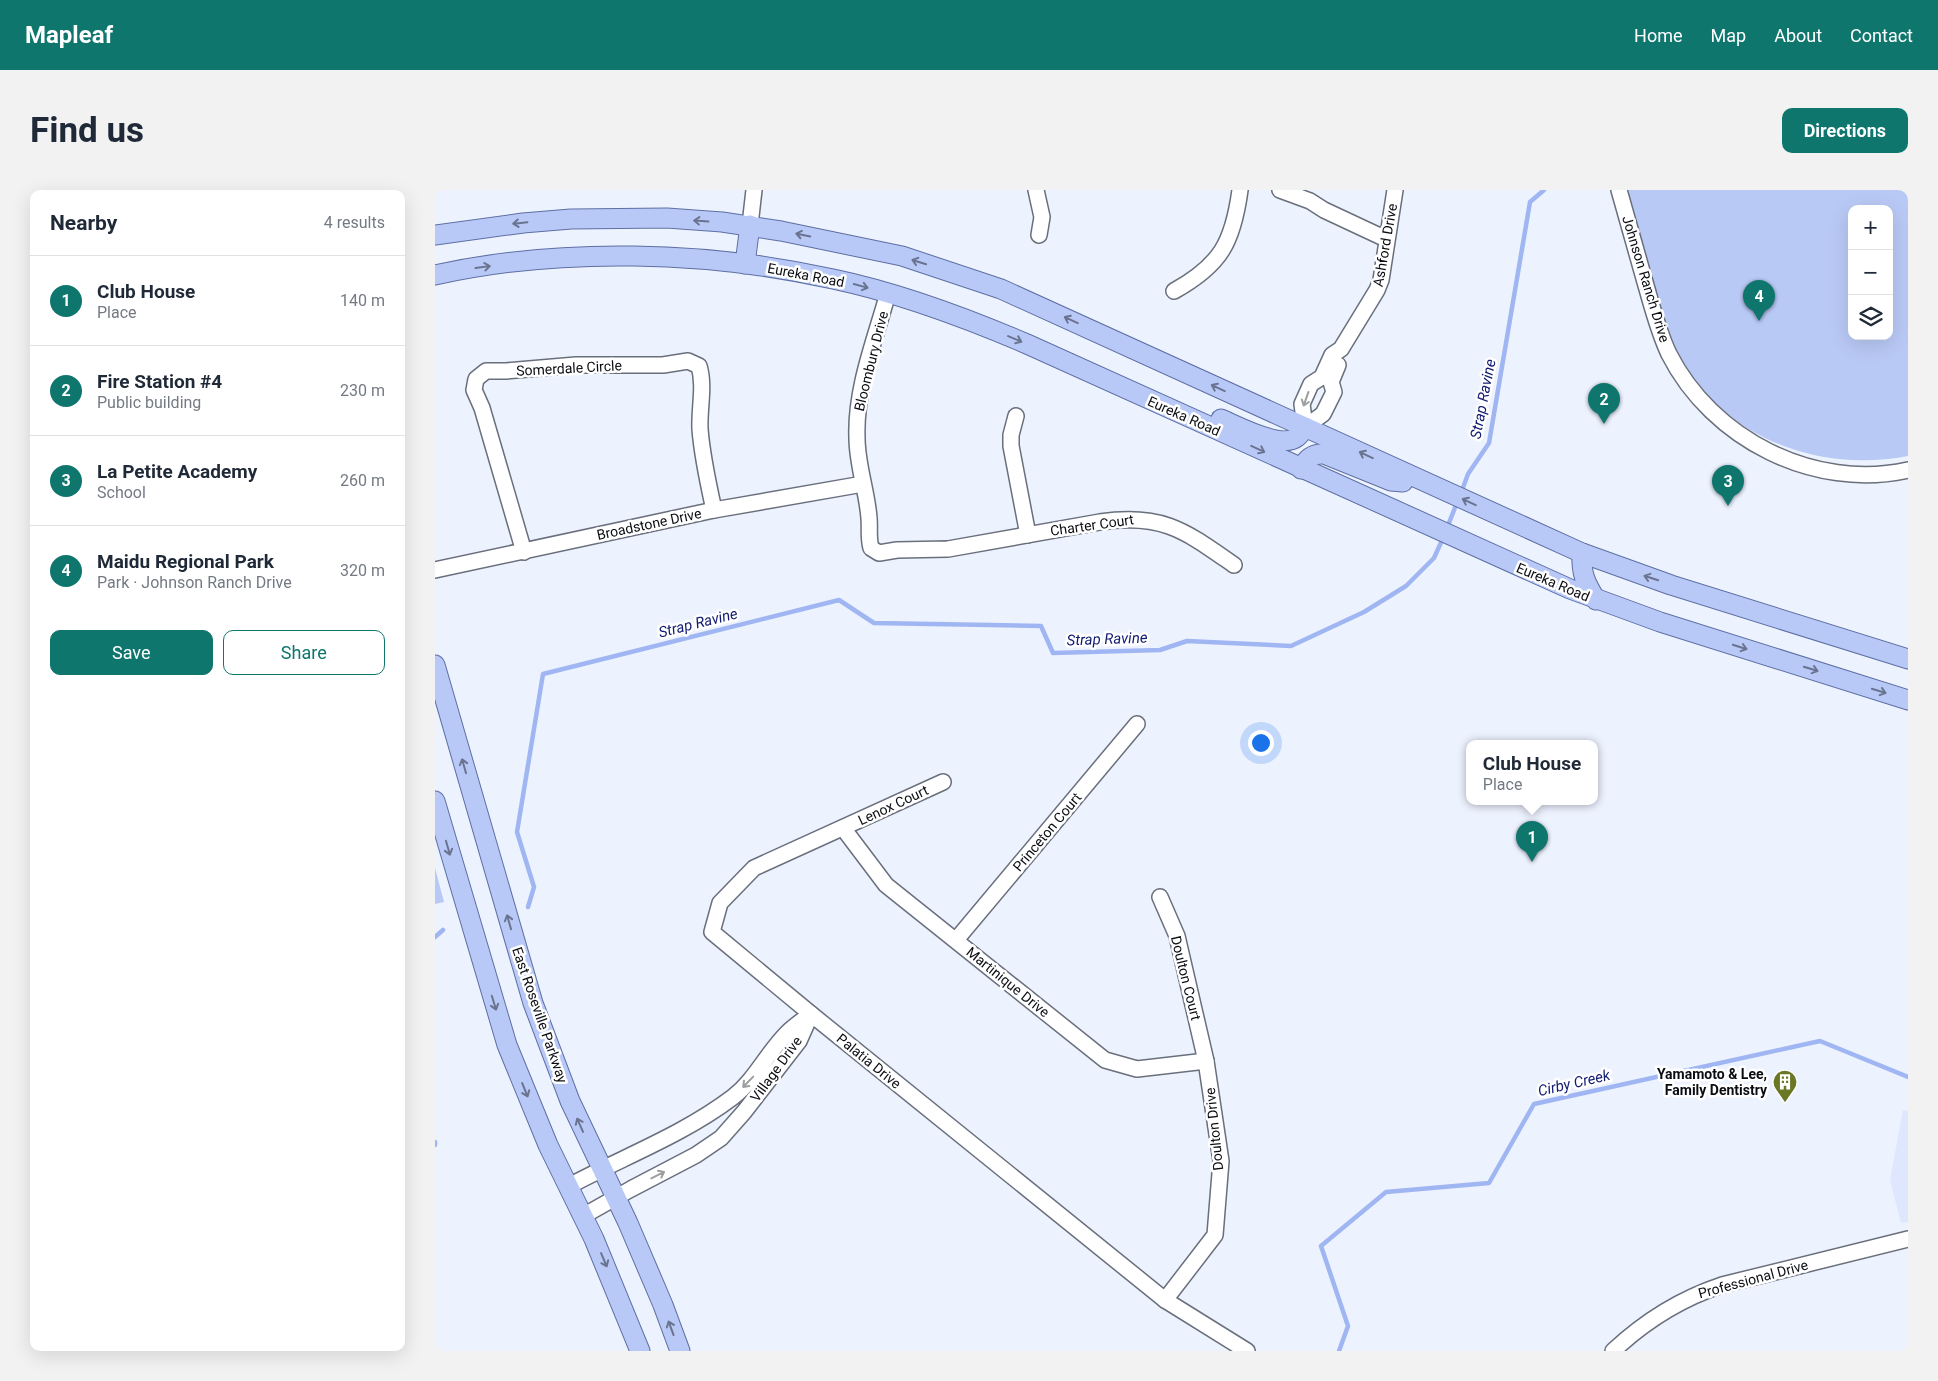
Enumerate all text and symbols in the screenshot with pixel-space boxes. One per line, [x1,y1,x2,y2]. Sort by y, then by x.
text: Mapleaf [25,21,113,49]
text: Home [1634,25,1683,46]
text: Map [1711,25,1746,46]
text: About [1774,25,1822,46]
text: Contact [1850,25,1913,46]
button: Directions [1782,108,1908,153]
text: Find us [30,110,144,151]
street label: Ashford Drive [1370,202,1400,288]
map controls [1848,205,1893,340]
button: + [1848,205,1893,250]
text: Nearby [50,211,117,235]
text: 4 results [324,213,385,232]
street label: Johnson Ranch Drive [1619,214,1673,344]
one-way arrow [693,216,709,225]
one-way arrow [512,218,528,228]
one-way arrow [796,230,812,239]
button: − [1848,250,1893,295]
one-way arrow [912,256,928,266]
street label: Eureka Road [766,260,846,290]
one-way arrow [475,262,491,272]
text: Club House [97,280,195,303]
pin: 4 [1743,280,1775,321]
one-way arrow [853,282,869,291]
text: 1 [61,291,71,310]
text: 140 m [340,291,385,310]
button: layers [1848,295,1893,340]
text: Place [97,303,137,322]
street label: Bloombury Drive [851,309,891,413]
one-way arrow [1064,315,1079,325]
one-way arrow [1007,334,1022,344]
street label: Somerdale Circle [516,357,622,379]
water label: Strap Ravine [1466,357,1500,440]
text: Fire Station #4 [97,370,222,393]
text: 2 [61,381,71,400]
text: 230 m [340,381,385,400]
one-way arrow [1211,383,1226,392]
pin: 2 [1588,383,1620,424]
one-way arrow [1300,391,1310,407]
text: Public building [97,393,201,412]
street label: Eureka Road [1145,393,1223,439]
one-way arrow [1250,445,1265,455]
one-way arrow [1359,450,1374,460]
text: La Petite Academy [97,460,257,483]
pin: 3 [1712,465,1744,506]
text: 3 [61,471,71,490]
text: 260 m [340,471,385,490]
text: School [97,483,146,502]
one-way arrow [1462,497,1477,507]
street label: Broadstone Drive [595,505,703,543]
street label: Charter Court [1049,511,1135,539]
text: Maidu Regional Park [97,550,274,573]
street label: Eureka Road [1514,559,1592,605]
text: 4 [61,561,71,580]
text: 320 m [340,561,385,580]
text: Park · Johnson Ranch Drive [97,573,292,592]
one-way arrow [1644,573,1659,582]
water label: Strap Ravine [657,604,740,642]
water label: Strap Ravine [1066,629,1148,649]
button: Save [50,630,213,675]
button: Share [223,630,385,675]
one-way arrow [1731,643,1747,652]
one-way arrow [1803,665,1819,675]
one-way arrow [1871,686,1887,696]
your location [1248,730,1274,756]
popup [1466,740,1598,805]
text: Club House [1483,752,1581,775]
one-way arrow [459,759,468,775]
text: Place [1483,775,1522,794]
street label: Lenox Court [855,782,931,828]
street label: Princeton Court [1010,789,1085,875]
pin: 1 [1516,821,1548,862]
one-way arrow [444,839,454,855]
one-way arrow [503,915,513,931]
street label: Doulton Court [1168,934,1204,1022]
street label: Martinique Drive [963,944,1053,1020]
street label: East Roseville Parkway [509,945,571,1085]
one-way arrow [490,995,500,1011]
street label: Palatia Drive [834,1030,904,1092]
street label: Village Drive [747,1033,805,1105]
water label: Cirby Creek [1536,1066,1613,1100]
place label: Yamamoto & Lee, Family Dentistry [1657,1066,1768,1098]
building icon: Yamamoto & Lee, Family Dentistry [1772,1069,1798,1103]
one-way arrow [742,1076,754,1088]
one-way arrow [521,1082,531,1097]
street label: Doulton Drive [1202,1087,1226,1171]
one-way arrow [575,1118,585,1133]
one-way arrow [650,1170,665,1179]
one-way arrow [599,1252,609,1267]
street label: Professional Drive [1696,1257,1810,1301]
one-way arrow [666,1321,675,1336]

